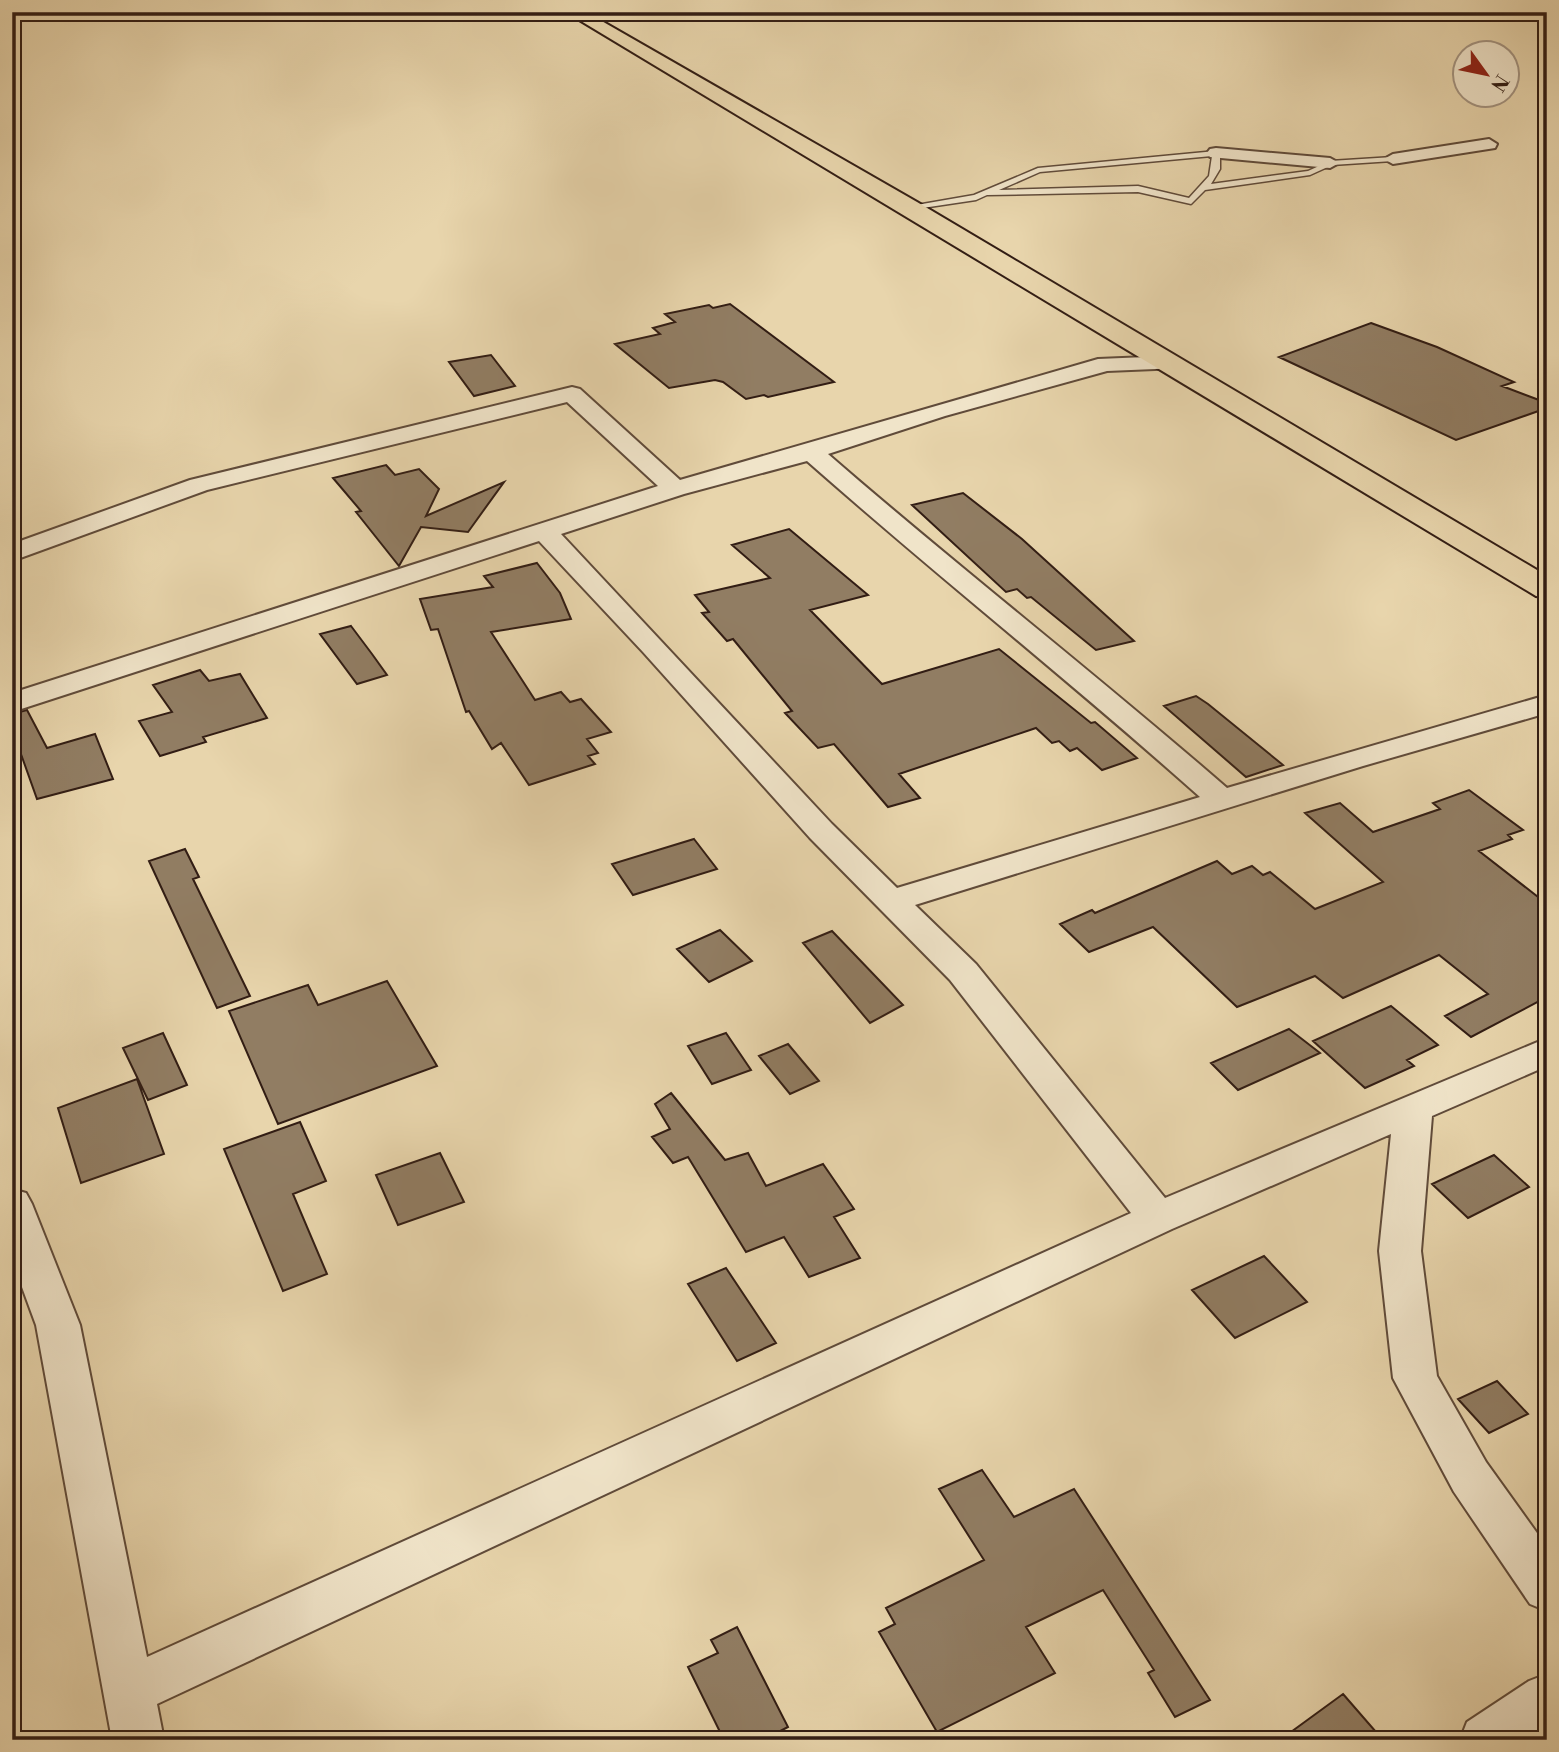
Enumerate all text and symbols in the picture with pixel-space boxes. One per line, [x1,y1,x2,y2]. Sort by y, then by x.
north arrow [1450,38,1520,108]
text: N [1485,70,1514,96]

